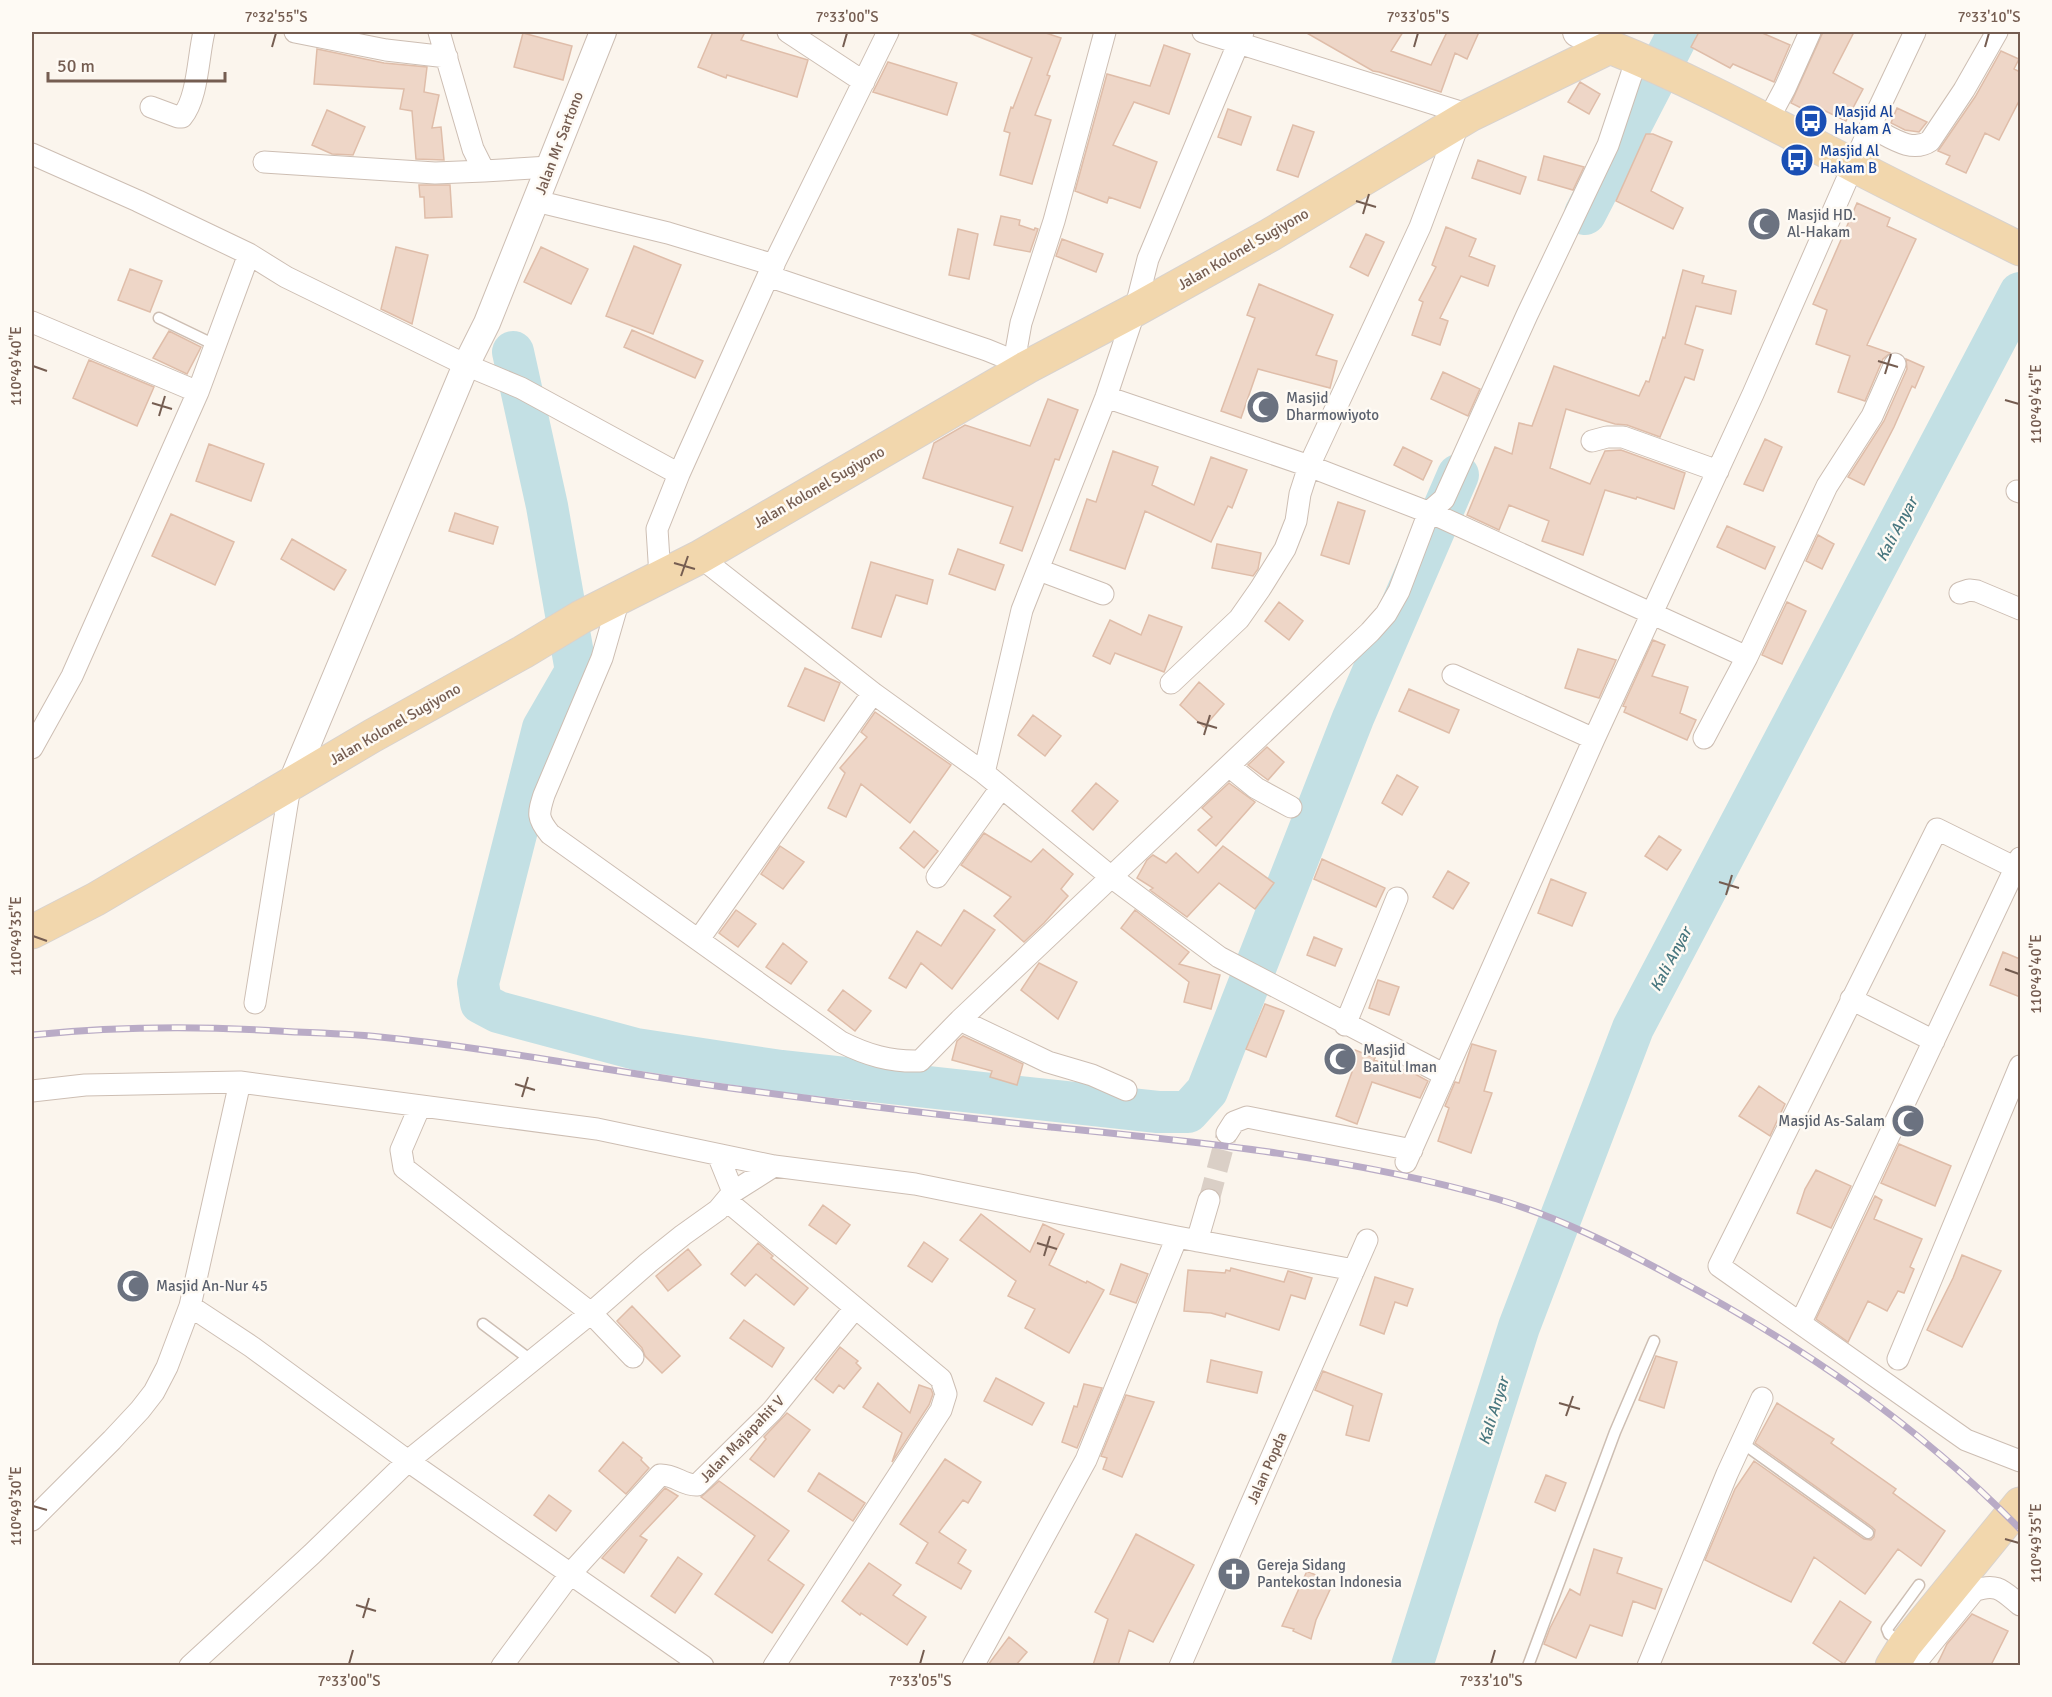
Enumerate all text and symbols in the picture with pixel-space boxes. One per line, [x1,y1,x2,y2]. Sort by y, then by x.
text: 7°32'55"S [244,8,308,26]
text: 7°33'00"S [815,8,879,26]
text: 7°33'05"S [1386,8,1450,26]
text: 7°33'10"S [1957,8,2021,26]
scale bar [48,45,225,83]
text: 50 m [57,55,95,77]
street label: Jalan Mr Sartono [531,89,587,197]
bus stop icon: Masjid Al Hakam A [1793,103,1829,139]
place label: Masjid Al Hakam A [1834,103,1893,138]
bus stop icon: Masjid Al Hakam B [1779,142,1815,178]
place label: Masjid Al Hakam B [1820,142,1879,177]
street label: Jalan Kolonel Sugiyono [1174,204,1312,294]
mosque icon: Masjid HD. Al-Hakam [1746,206,1782,242]
place label: Masjid HD. Al-Hakam [1787,206,1856,241]
text: 110°49'40"E [7,326,25,406]
text: 110°49'45"E [2027,364,2045,444]
mosque icon: Masjid Dharmowiyoto [1245,389,1281,425]
place label: Masjid Dharmowiyoto [1286,389,1379,424]
street label: Jalan Kolonel Sugiyono [750,442,888,532]
water label: Kali Anyar [1872,492,1923,565]
street label: Jalan Kolonel Sugiyono [326,679,464,769]
text: 110°49'35"E [7,896,25,976]
water label: Kali Anyar [1646,922,1697,995]
text: 110°49'40"E [2027,934,2045,1014]
mosque icon: Masjid Baitul Iman [1322,1041,1358,1077]
place label: Masjid Baitul Iman [1363,1041,1437,1076]
mosque icon: Masjid As-Salam [1890,1103,1926,1139]
place label: Masjid As-Salam [1778,1112,1885,1130]
mosque icon: Masjid An-Nur 45 [115,1268,151,1304]
place label: Masjid An-Nur 45 [156,1277,268,1295]
water label: Kali Anyar [1474,1373,1514,1448]
street label: Jalan Majapahit V [696,1392,788,1486]
street label: Jalan Popda [1243,1429,1291,1507]
text: 110°49'30"E [7,1466,25,1546]
text: 110°49'35"E [2027,1503,2045,1583]
church icon: Gereja Sidang Pantekostan Indonesia [1216,1556,1252,1592]
place label: Gereja Sidang Pantekostan Indonesia [1257,1556,1402,1591]
text: 7°33'00"S [317,1672,381,1690]
text: 7°33'05"S [888,1672,952,1690]
text: 7°33'10"S [1459,1672,1523,1690]

